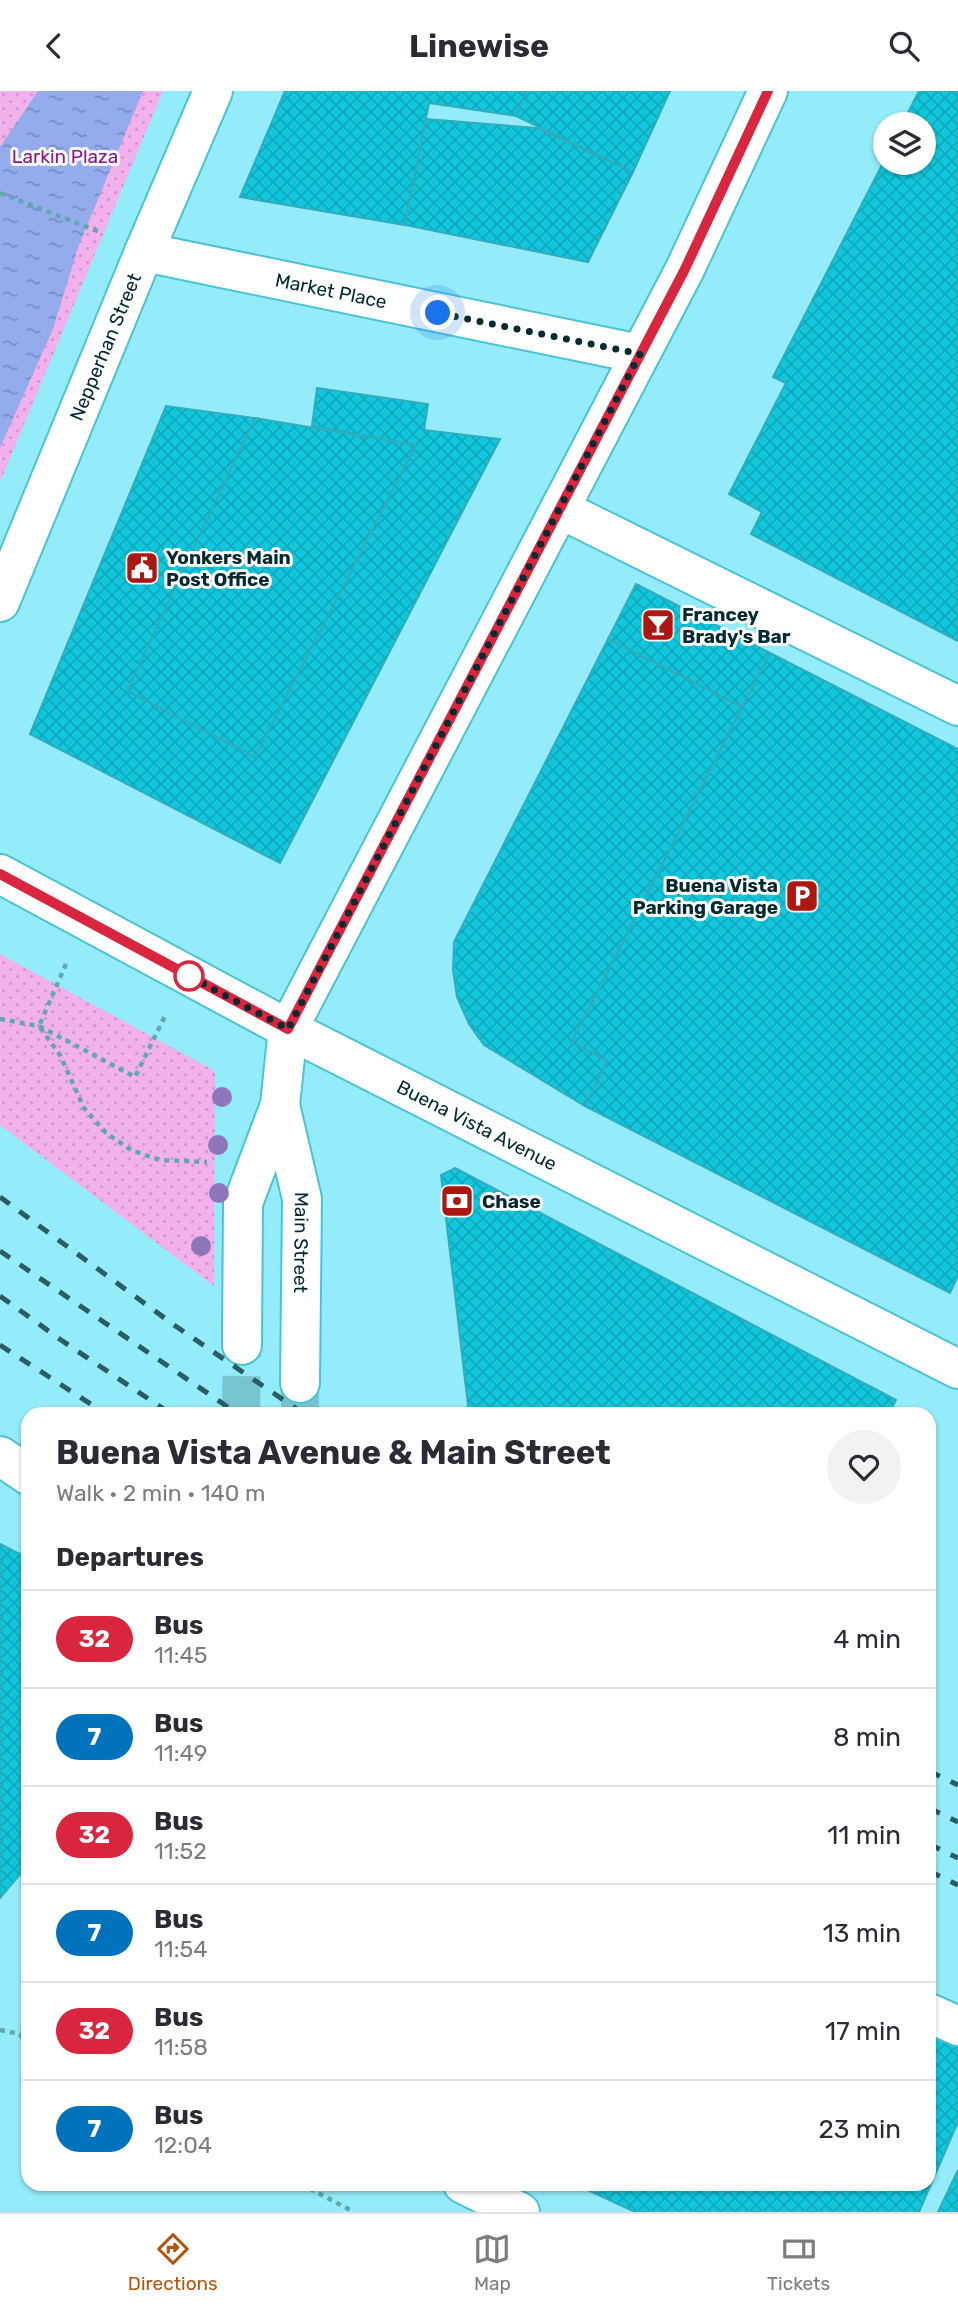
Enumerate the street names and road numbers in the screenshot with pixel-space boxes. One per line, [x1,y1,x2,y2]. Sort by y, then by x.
street label: Market Place [273,268,389,313]
street label: Nepperhan Street [64,269,146,424]
street label: Buena Vista Avenue [393,1075,561,1175]
street label: Main Street [289,1192,314,1294]

